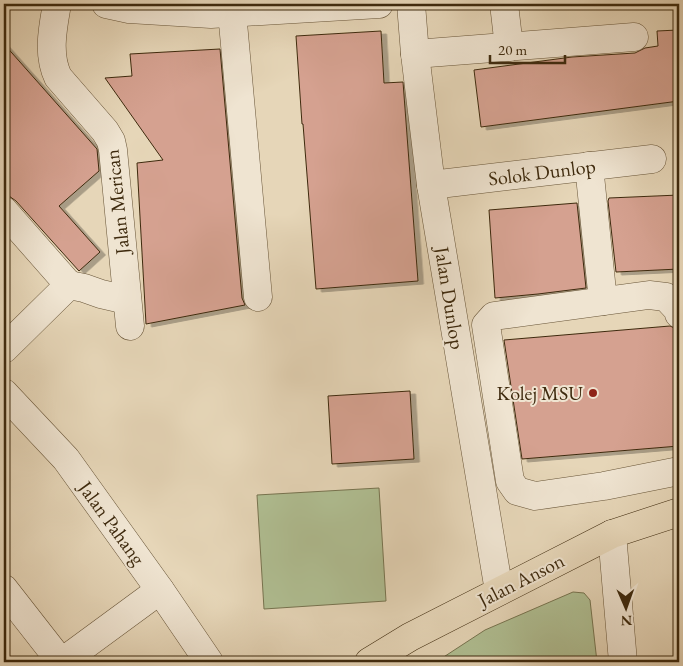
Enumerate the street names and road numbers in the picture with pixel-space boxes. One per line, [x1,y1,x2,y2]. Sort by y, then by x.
street label: Jalan Merican [99,148,136,258]
street label: Solok Dunlop [487,153,597,191]
street label: Jalan Dunlop [429,243,471,351]
street label: Jalan Pahang [72,474,151,570]
street label: Jalan Anson [472,547,569,614]

